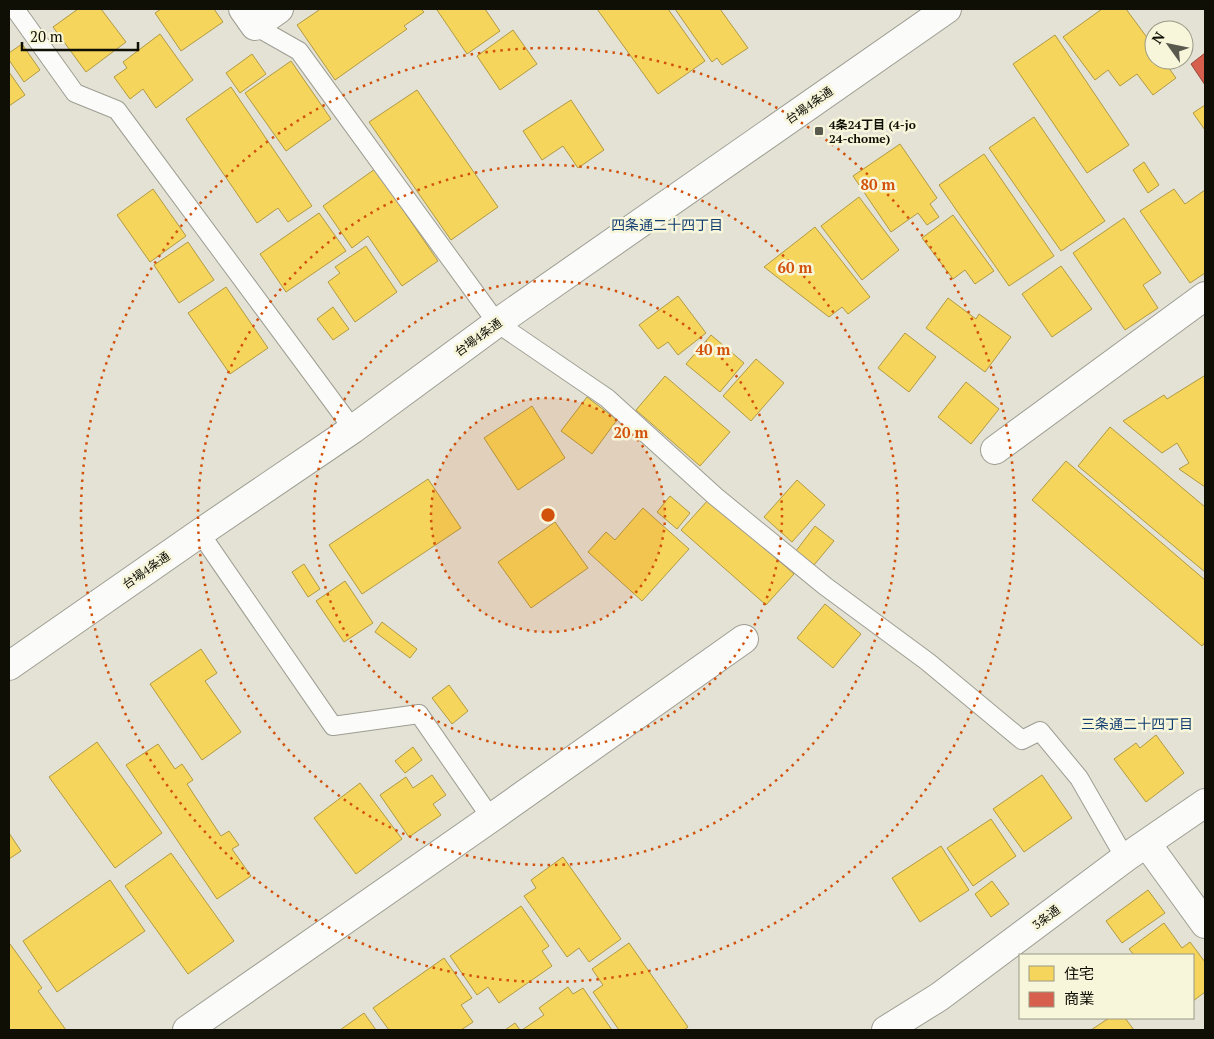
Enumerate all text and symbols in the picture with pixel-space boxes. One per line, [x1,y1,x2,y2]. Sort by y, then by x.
scale bar [22,20,139,52]
north arrow [1144,20,1194,70]
text: 20 m [30,26,63,46]
text: N [1147,28,1169,47]
street label: 台場4条通 [782,83,836,127]
place label: 4条24丁目 (4-jo 24-chome) [829,117,916,146]
marker: 4条24丁目 (4-jo 24-chome) [813,125,825,137]
text: 80 m [861,174,896,194]
district label: 四条通二十四丁目 [611,215,723,234]
text: 60 m [778,257,813,277]
street label: 台場4条通 [452,315,504,359]
text: 40 m [696,339,731,359]
text: 20 m [614,422,649,442]
centre of rings [539,506,557,524]
street label: 台場4条通 [119,548,173,592]
district label: 三条通二十四丁目 [1081,714,1193,733]
street label: 3条通 [1029,902,1063,932]
legend [1019,954,1194,1019]
text: 住宅 [1064,963,1094,983]
text: 商業 [1064,988,1094,1008]

